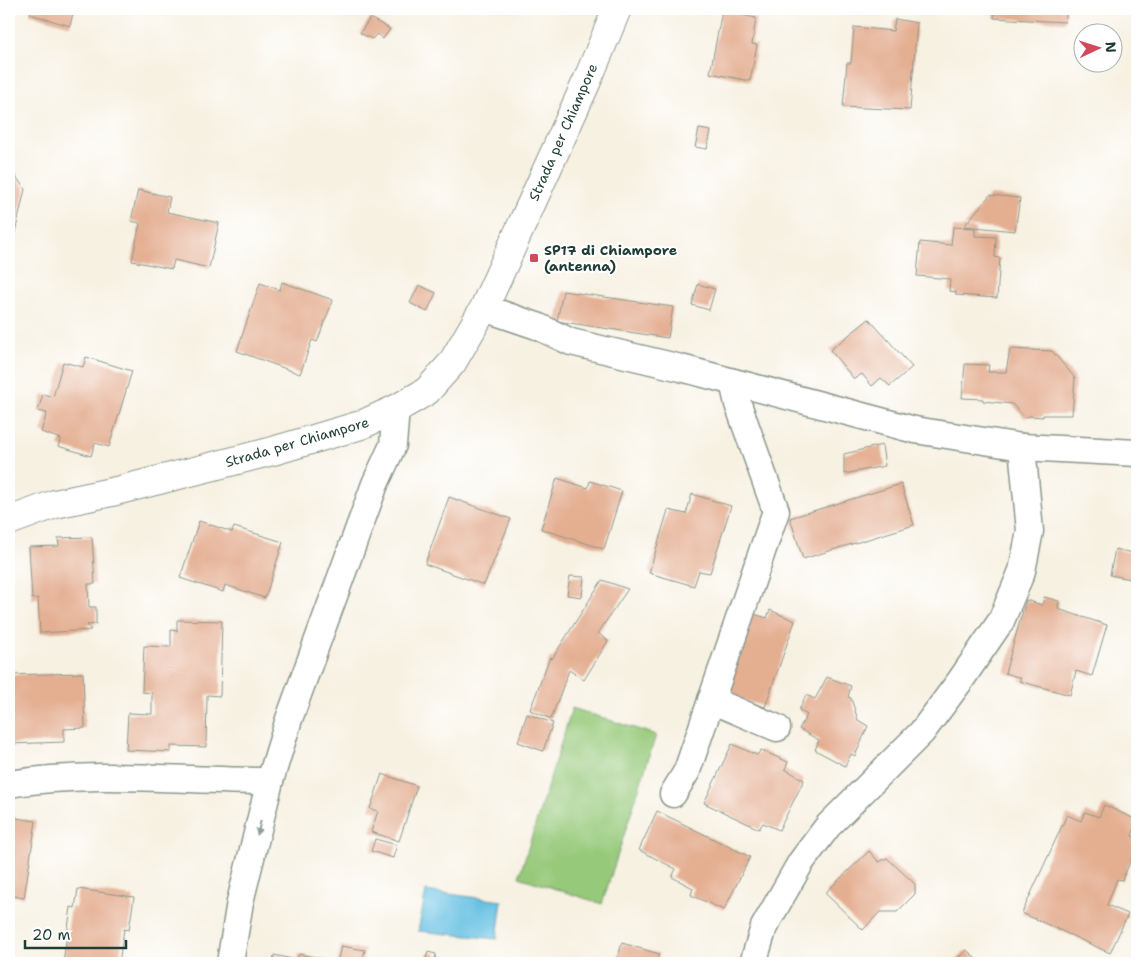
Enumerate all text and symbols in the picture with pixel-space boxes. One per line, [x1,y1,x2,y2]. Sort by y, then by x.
north arrow [1074,22,1124,72]
text: N [1102,41,1120,53]
street label: Strada per Chiampore [525,60,601,204]
place label: SP17 di Chiampore (antenna) [544,241,677,275]
marker: SP17 di Chiampore (antenna) [528,252,540,264]
street label: Strada per Chiampore [223,413,371,471]
one-way arrow [254,821,262,836]
scale bar [25,917,126,949]
text: 20 m [32,925,71,945]

